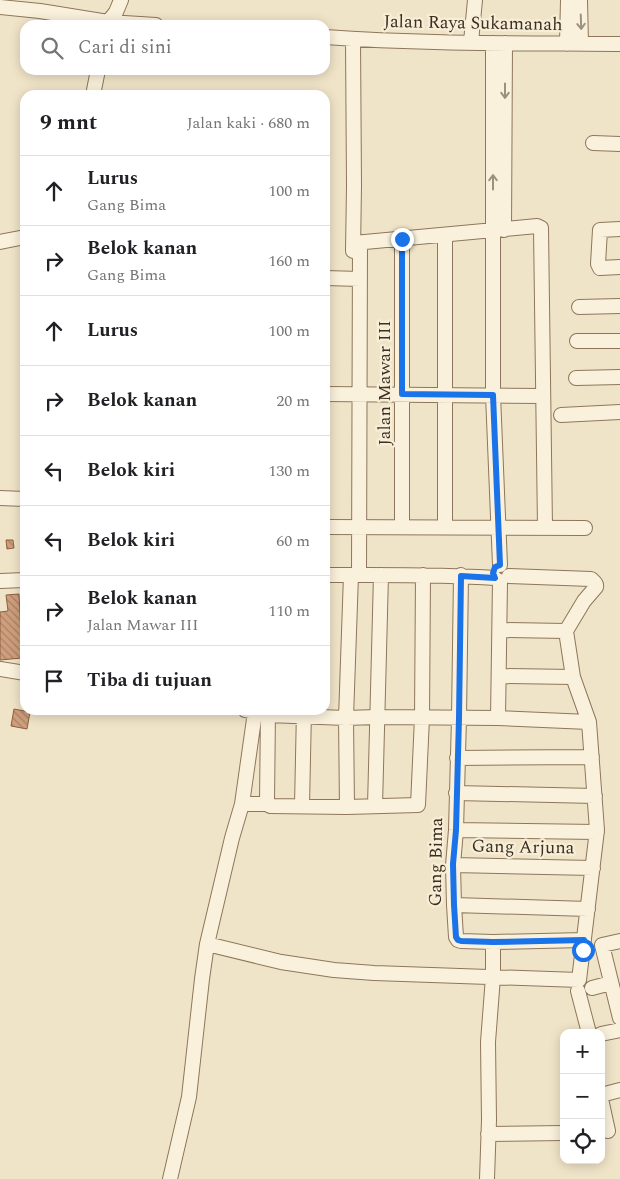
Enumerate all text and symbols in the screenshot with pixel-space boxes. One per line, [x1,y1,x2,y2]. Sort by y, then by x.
street label: Jalan Raya Sukamanah [383,8,563,38]
one-way arrow [576,13,585,29]
search box [20,20,330,75]
text: Cari di sini [78,33,172,62]
icon: search [38,34,66,62]
one-way arrow [500,83,510,99]
text: 9 mnt [40,107,97,139]
text: Jalan kaki · 680 m [187,111,310,135]
text: Lurus [87,164,138,193]
one-way arrow [488,174,498,190]
icon: ahead [40,177,68,205]
text: 100 m [268,179,310,203]
text: Gang Bima [87,193,166,217]
route end [391,228,414,251]
text: Belok kanan [87,234,197,263]
icon: right [40,247,68,275]
text: 160 m [268,249,310,273]
text: Gang Bima [87,263,166,287]
text: Lurus [87,316,138,345]
icon: ahead [40,317,68,345]
text: 100 m [268,319,310,343]
street label: Jalan Mawar III [371,320,398,446]
text: Belok kanan [87,386,197,415]
icon: right [40,387,68,415]
text: 20 m [276,389,310,413]
text: Belok kiri [87,456,175,485]
icon: left [40,457,68,485]
text: 130 m [268,459,310,483]
text: Belok kiri [87,526,175,555]
icon: left [40,527,68,555]
text: 60 m [276,529,310,553]
text: Belok kanan [87,584,197,613]
icon: right [40,597,68,625]
text: 110 m [268,599,310,623]
text: Jalan Mawar III [87,613,198,637]
text: Tiba di tujuan [87,666,212,695]
icon: arrive [40,667,68,695]
street label: Gang Bima [422,817,450,907]
street label: Gang Arjuna [471,833,575,861]
route start [572,939,595,962]
map controls [560,1029,605,1164]
button: + [560,1029,605,1074]
button: − [560,1074,605,1119]
button: locate [560,1119,605,1164]

